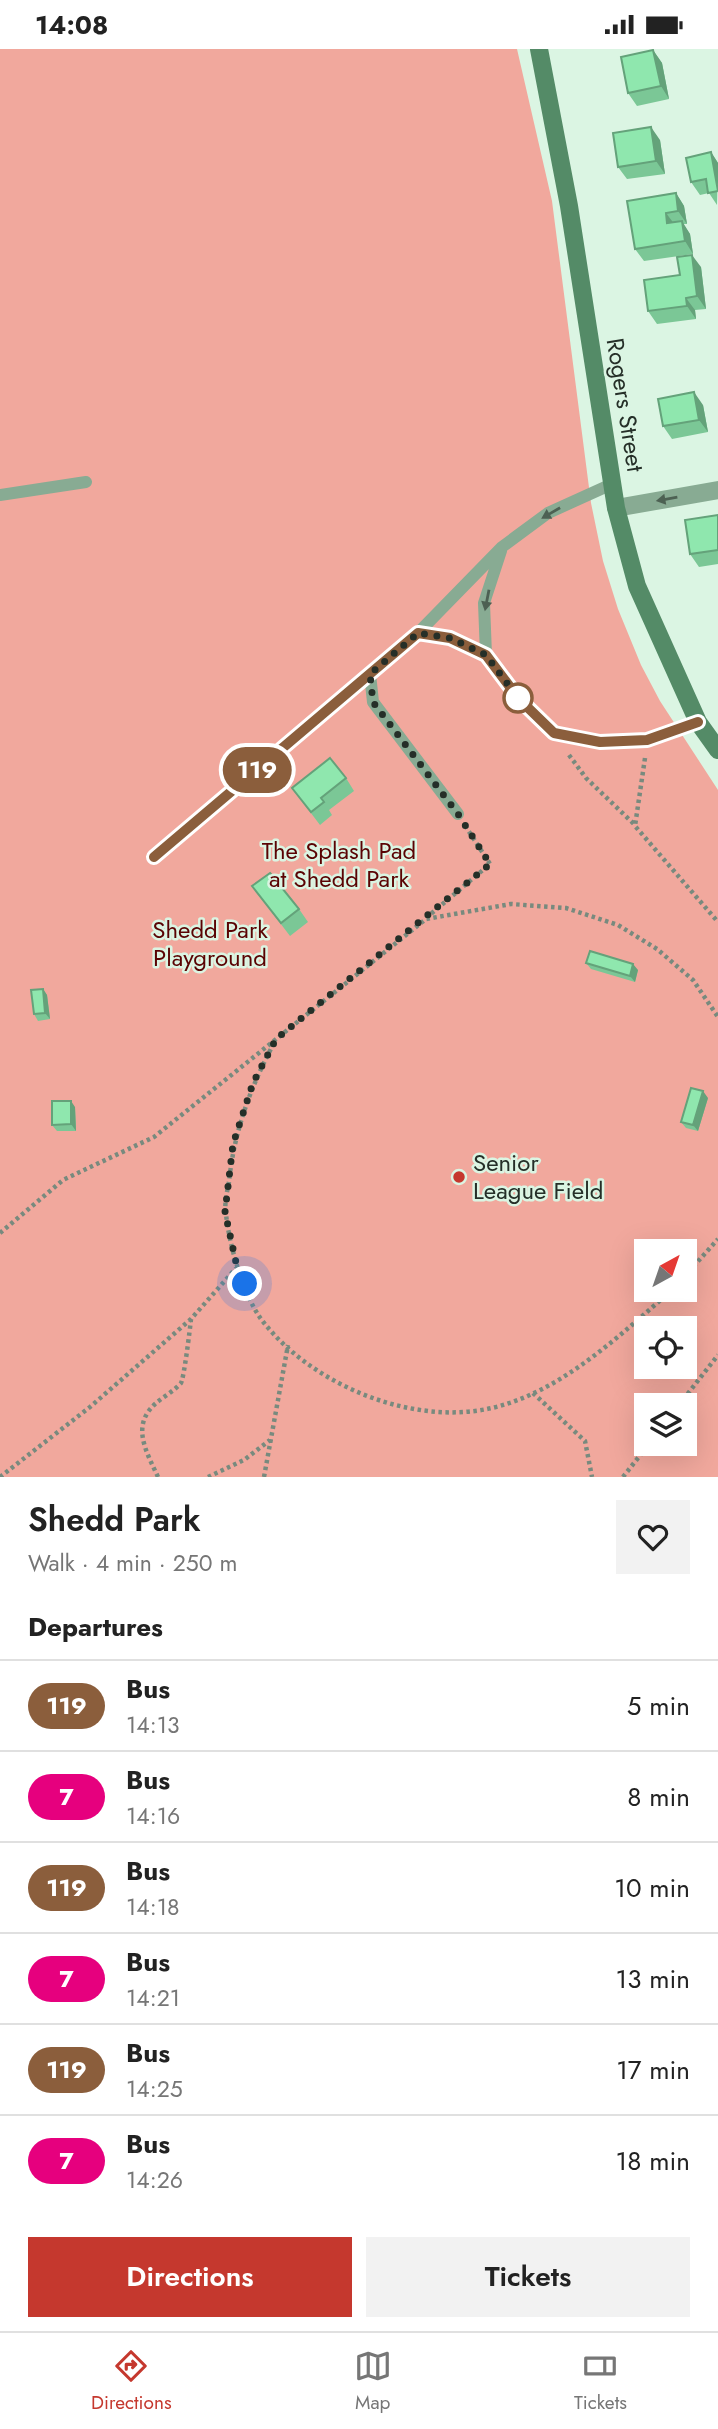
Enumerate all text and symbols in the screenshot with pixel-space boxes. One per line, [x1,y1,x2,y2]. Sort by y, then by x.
text: 14:08 [35,6,108,44]
street label: Rogers Street [598,336,653,475]
one-way arrow [656,494,678,505]
one-way arrow [541,507,560,519]
one-way arrow [481,589,492,611]
unlabelled marker [503,683,533,713]
line badge: 119 [217,747,297,793]
text: 119 [237,752,277,787]
park label: The Splash Pad at Shedd Park [262,833,416,896]
park label: Shedd Park Playground [152,912,268,975]
place label: Senior League Field [473,1145,603,1208]
marker: Senior League Field [451,1169,467,1185]
north arrow [634,1239,696,1302]
map controls [634,1239,697,1456]
your location [227,1266,262,1301]
button: locate [634,1316,697,1379]
button: layers [634,1393,697,1456]
text: Shedd Park [28,1496,201,1543]
button: heart [616,1500,690,1574]
text: Walk · 4 min · 250 m [28,1546,237,1580]
text: Departures [28,1608,163,1646]
text: Bus [126,1670,170,1708]
text: 5 min [627,1687,690,1725]
text: 119 [46,1688,87,1723]
text: 14:13 [126,1708,180,1742]
text: Bus [126,1761,170,1799]
text: 8 min [627,1778,690,1816]
text: 7 [59,1779,74,1814]
text: 14:16 [126,1799,180,1833]
text: Bus [126,1852,170,1890]
text: 10 min [614,1869,690,1907]
text: 119 [46,1870,87,1905]
text: 14:18 [126,1890,180,1924]
text: Bus [126,1943,170,1981]
text: 13 min [616,1960,690,1998]
text: 7 [59,1961,74,1996]
text: 14:21 [126,1981,180,2015]
text: Bus [126,2034,170,2072]
text: 17 min [616,2051,690,2089]
text: 119 [46,2052,87,2087]
text: 14:25 [126,2072,183,2106]
text: Bus [126,2125,170,2163]
text: 18 min [616,2142,690,2180]
text: 7 [59,2143,74,2178]
text: 14:26 [126,2163,183,2197]
button: Directions [28,2237,352,2317]
button: Tickets [366,2237,690,2317]
tab: Directions [91,2347,172,2416]
tab: Map [354,2347,392,2416]
tab: Tickets [574,2347,627,2416]

